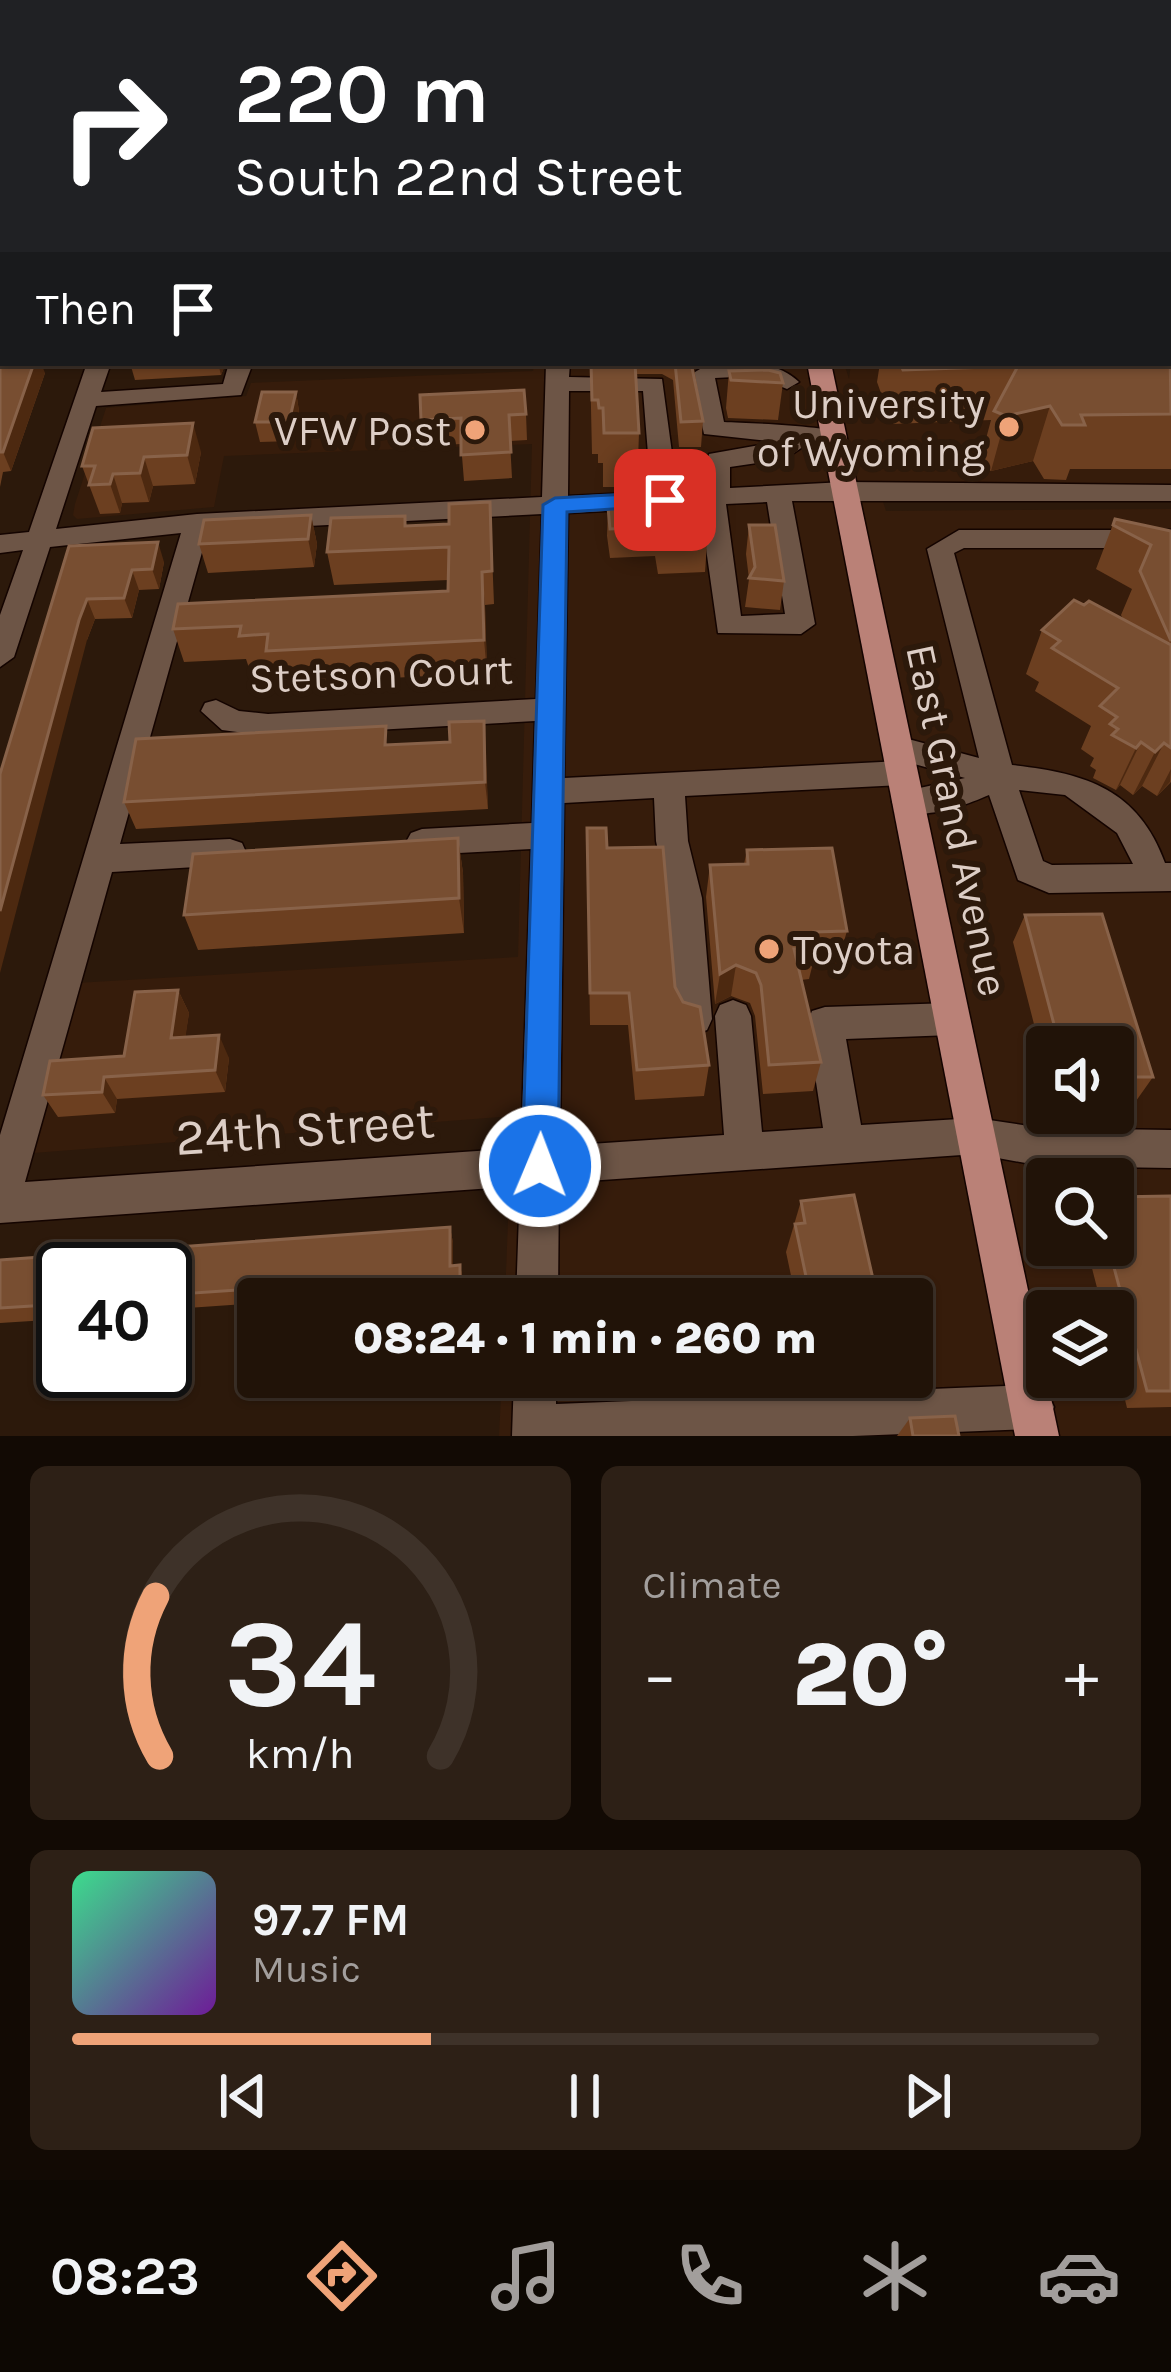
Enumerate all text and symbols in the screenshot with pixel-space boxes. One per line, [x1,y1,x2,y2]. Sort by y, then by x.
text: 220 m [234,45,490,143]
icon: right [36,48,192,204]
text: South 22nd Street [234,145,683,209]
icon: arrive [160,276,226,342]
text: Then [36,283,136,335]
place label: University of Wyoming [757,379,985,477]
place label: VFW Post [274,406,451,456]
marker: University of Wyoming [996,414,1022,440]
marker: VFW Post [462,417,488,443]
pin [614,449,716,551]
icon: arrive [632,467,698,533]
street label: East Grand Avenue [895,640,1019,1001]
street label: Stetson Court [248,644,514,704]
place label: Toyota [793,925,915,975]
marker: Toyota [756,936,782,962]
map controls [1026,1026,1134,1398]
button: sound [1026,1026,1134,1134]
street label: 24th Street [173,1090,437,1168]
position arrow [477,1103,603,1229]
button: search [1026,1158,1134,1266]
speed limit sign: 40 [36,1242,192,1398]
button: layers [1026,1290,1134,1398]
text: 08:24 · 1 min · 260 m [353,1312,817,1364]
text: Climate [643,1562,782,1608]
text: 34 [224,1591,376,1736]
text: 20° [792,1622,949,1728]
text: − [643,1636,677,1714]
text: + [1064,1636,1099,1714]
text: km/h [246,1729,355,1779]
text: 97.7 FM [252,1894,409,1946]
text: Music [252,1946,361,1992]
icon: previous [210,2063,276,2129]
icon: pause [552,2063,618,2129]
icon: next [895,2063,961,2129]
icon: directions [300,2234,384,2318]
icon: music [484,2234,568,2318]
icon: phone [668,2234,752,2318]
icon: climate [853,2234,937,2318]
icon: car [1037,2234,1121,2318]
text: 08:23 [50,2244,200,2308]

